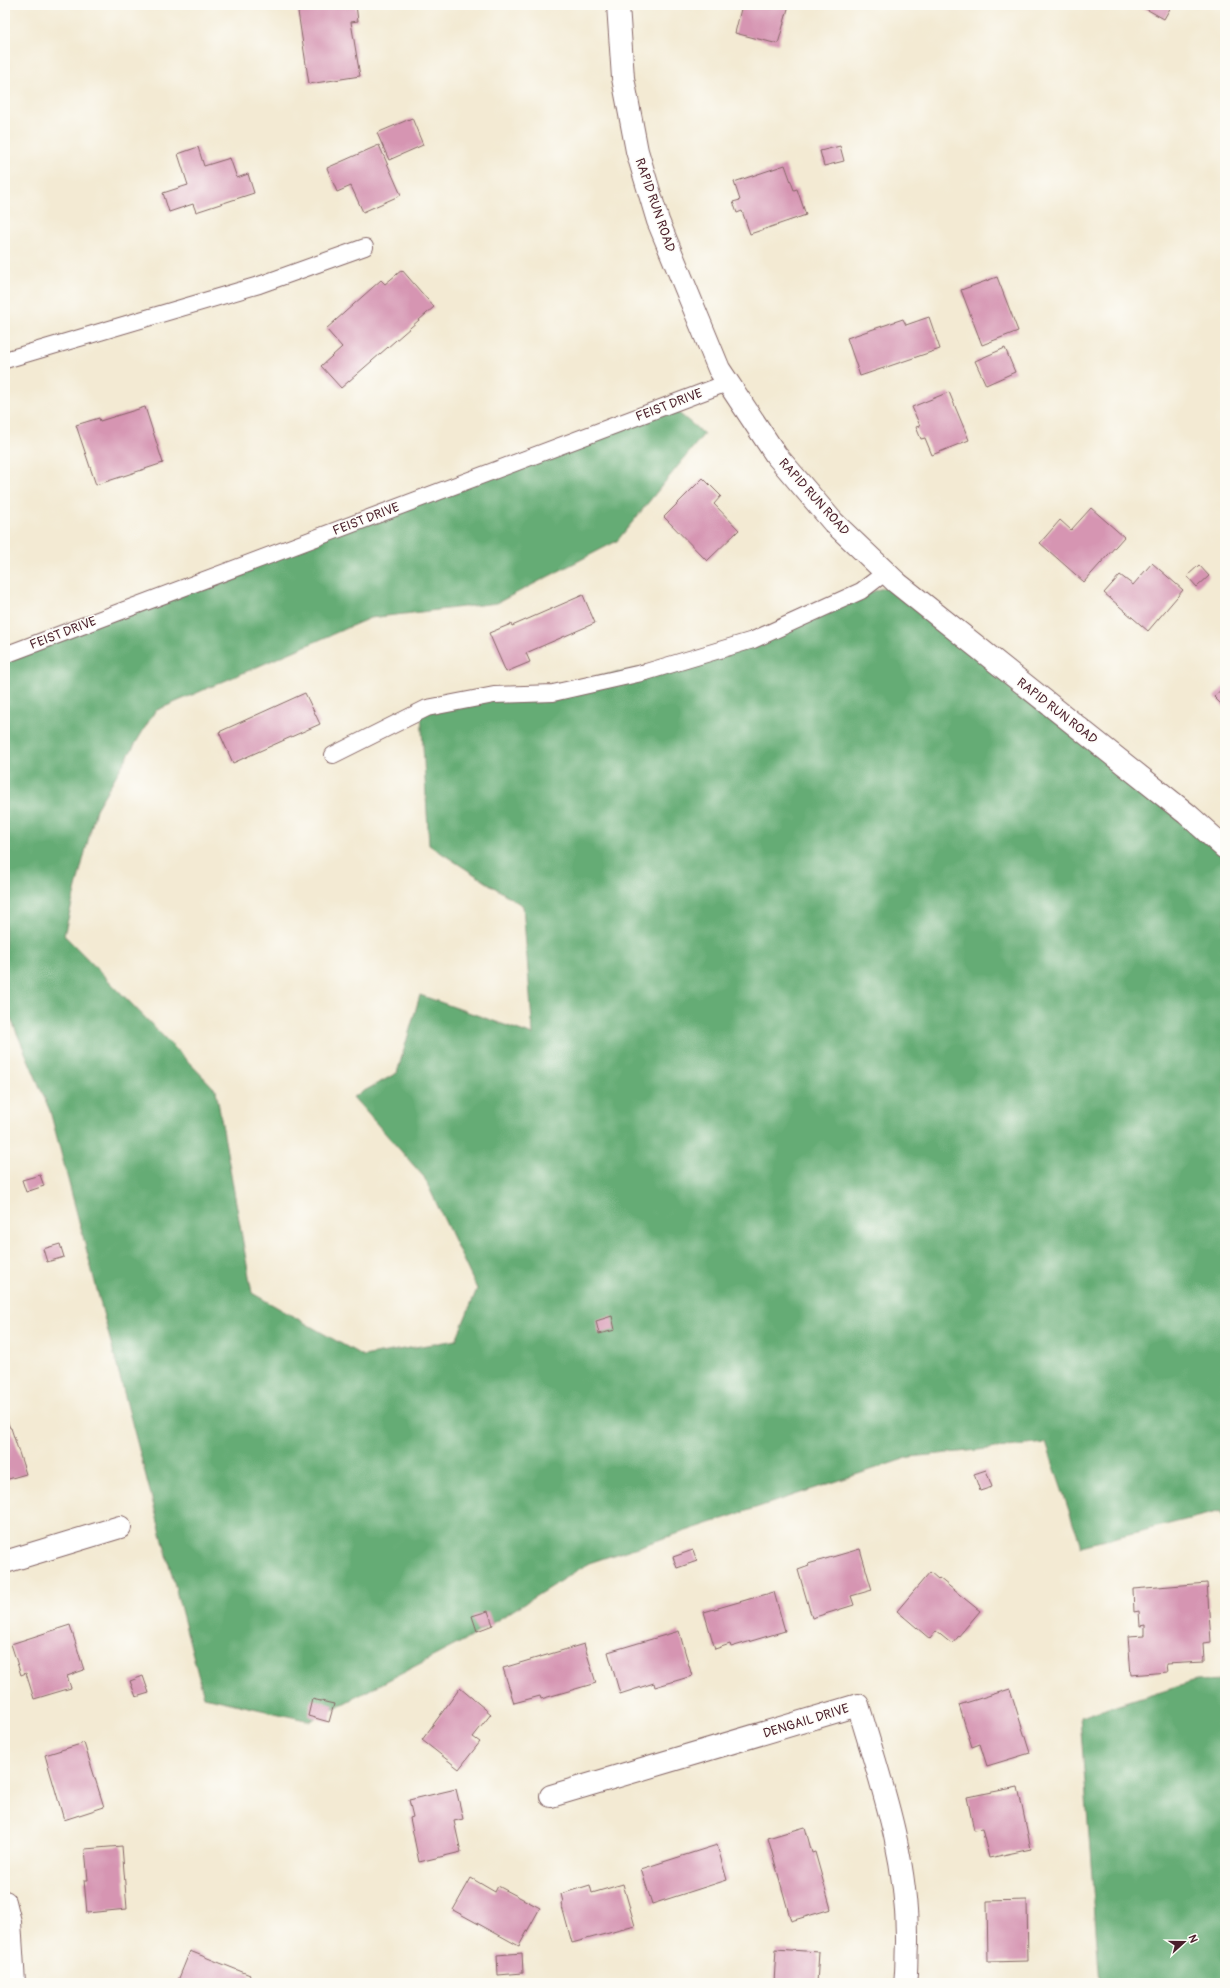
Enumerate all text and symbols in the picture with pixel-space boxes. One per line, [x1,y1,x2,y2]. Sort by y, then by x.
street label: RAPID RUN ROAD [632,156,678,254]
street label: FEIST DRIVE [634,385,705,425]
street label: RAPID RUN ROAD [775,455,853,539]
street label: FEIST DRIVE [331,499,402,539]
street label: FEIST DRIVE [28,613,99,653]
street label: RAPID RUN ROAD [1014,675,1100,747]
street label: DENGAIL DRIVE [761,1700,851,1742]
north arrow [1164,1922,1204,1962]
text: N [1185,1933,1200,1945]

